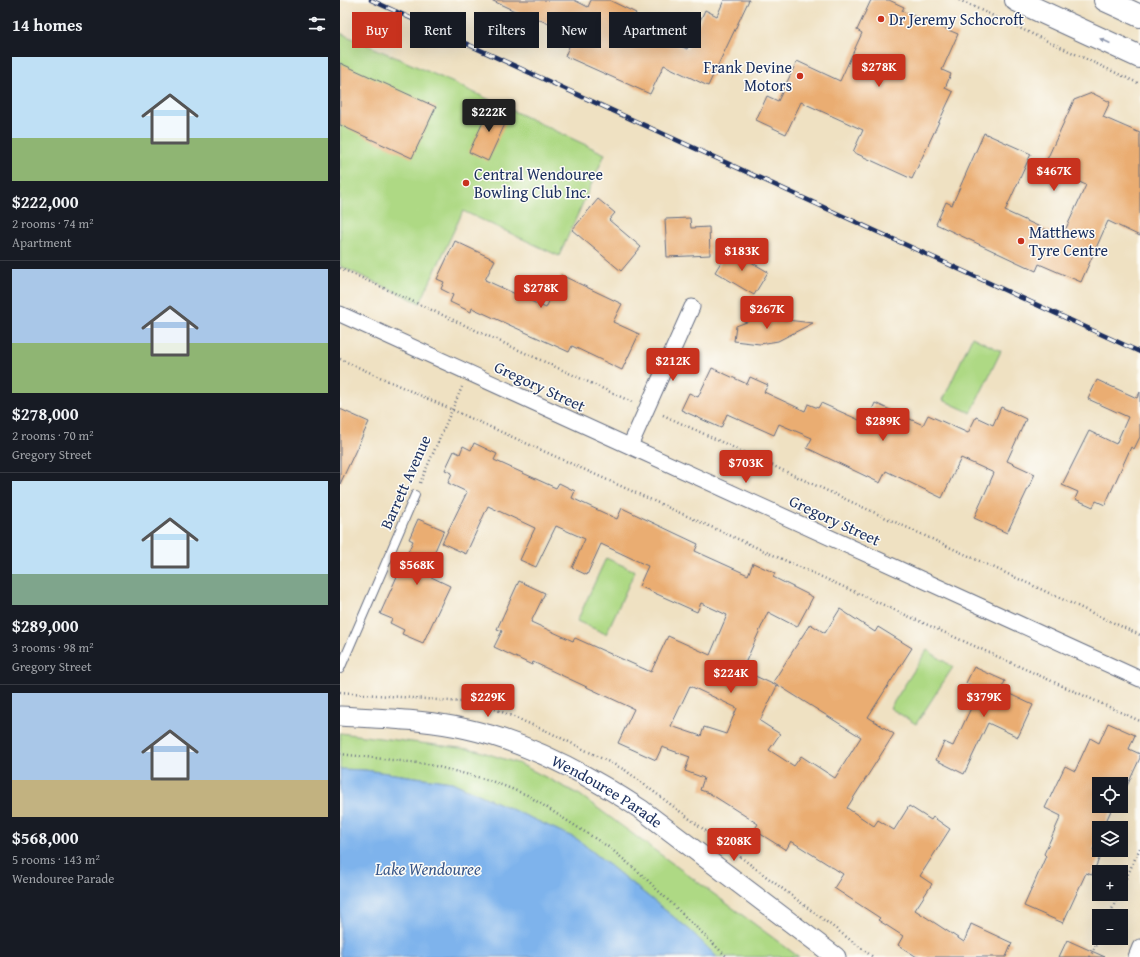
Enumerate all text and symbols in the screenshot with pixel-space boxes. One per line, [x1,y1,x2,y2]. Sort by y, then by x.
place label: Dr Jeremy Schocroft [889,7,1024,31]
text: 14 homes [12,12,83,37]
chip: Buy [352,12,402,48]
chip: Rent [410,12,466,48]
chip: Filters [474,12,539,48]
chip: New [547,12,601,48]
chip: Apartment [609,12,701,48]
icon: filters [306,13,328,35]
marker: Dr Jeremy Schocroft [876,14,886,24]
one-way arrow [1098,37,1110,43]
pin: $278K [851,54,907,88]
place label: Frank Devine Motors [703,55,792,97]
text: $278K [861,57,897,76]
marker: Frank Devine Motors [795,71,805,81]
icon: home [134,83,206,155]
pin: $222K [461,99,517,133]
text: $222K [471,102,507,121]
pin: $467K [1026,158,1082,192]
text: $467K [1036,161,1072,180]
place label: Central Wendouree Bowling Club Inc. [474,162,603,204]
marker: Central Wendouree Bowling Club Inc. [461,178,471,188]
text: $222,000 [12,189,78,214]
text: 2 rooms · 74 m² [12,214,94,233]
place label: Matthews Tyre Centre [1029,220,1108,262]
text: Apartment [12,233,72,252]
marker: Matthews Tyre Centre [1016,236,1026,246]
pin: $183K [714,238,770,272]
text: $183K [724,241,760,260]
pin: $278K [513,275,569,309]
text: $278K [523,278,559,297]
icon: home [134,295,206,367]
pin: $267K [739,296,795,330]
text: $267K [749,299,785,318]
pin: $212K [645,348,701,382]
text: $212K [655,351,691,370]
street label: Gregory Street [491,354,590,418]
text: $278,000 [12,401,78,426]
pin: $289K [855,408,911,442]
text: $289K [865,411,901,430]
text: 2 rooms · 70 m² [12,426,94,445]
street label: Barrett Avenue [373,431,437,533]
text: Gregory Street [12,445,92,464]
pin: $703K [718,450,774,484]
text: $703K [728,453,764,472]
street label: Gregory Street [786,488,885,552]
icon: home [134,507,206,579]
pin: $568K [389,552,445,586]
text: $568K [399,555,435,574]
text: $289,000 [12,613,78,638]
text: 3 rooms · 98 m² [12,638,94,657]
text: Gregory Street [12,657,92,676]
pin: $224K [703,660,759,694]
text: $224K [713,663,749,682]
pin: $229K [460,684,516,718]
pin: $379K [956,684,1012,718]
text: $229K [470,687,506,706]
text: $379K [966,687,1002,706]
icon: home [134,719,206,791]
street label: Wendouree Parade [548,748,668,834]
map controls [1092,777,1128,945]
button: locate [1092,777,1128,813]
button: layers [1092,821,1128,857]
text: $568,000 [12,825,78,850]
pin: $208K [706,828,762,862]
text: $208K [716,831,752,850]
text: 5 rooms · 143 m² [12,850,100,869]
water label: Lake Wendouree [374,856,481,881]
button: + [1092,865,1128,901]
text: Wendouree Parade [12,869,114,888]
button: − [1092,909,1128,945]

